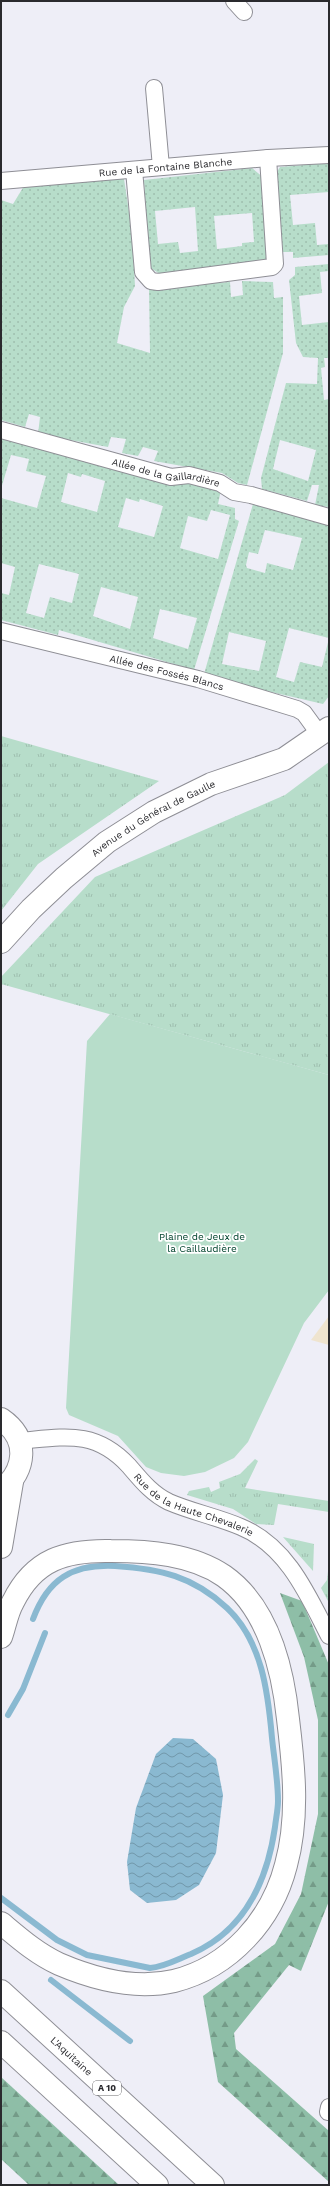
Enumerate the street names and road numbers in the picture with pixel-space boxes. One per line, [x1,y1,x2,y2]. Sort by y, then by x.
street label: Rue de la Fontaine Blanche [98,156,233,178]
street label: Allée de la Gaillardière [111,455,222,488]
street label: Allée des Fossés Blancs [109,652,225,692]
street label: Avenue du Général de Gaulle [89,778,217,858]
street label: Rue de la Haute Chevalerie [132,1471,256,1538]
street label: L'Aquitaine [49,2034,95,2078]
road number: A 10 [93,2081,121,2095]

